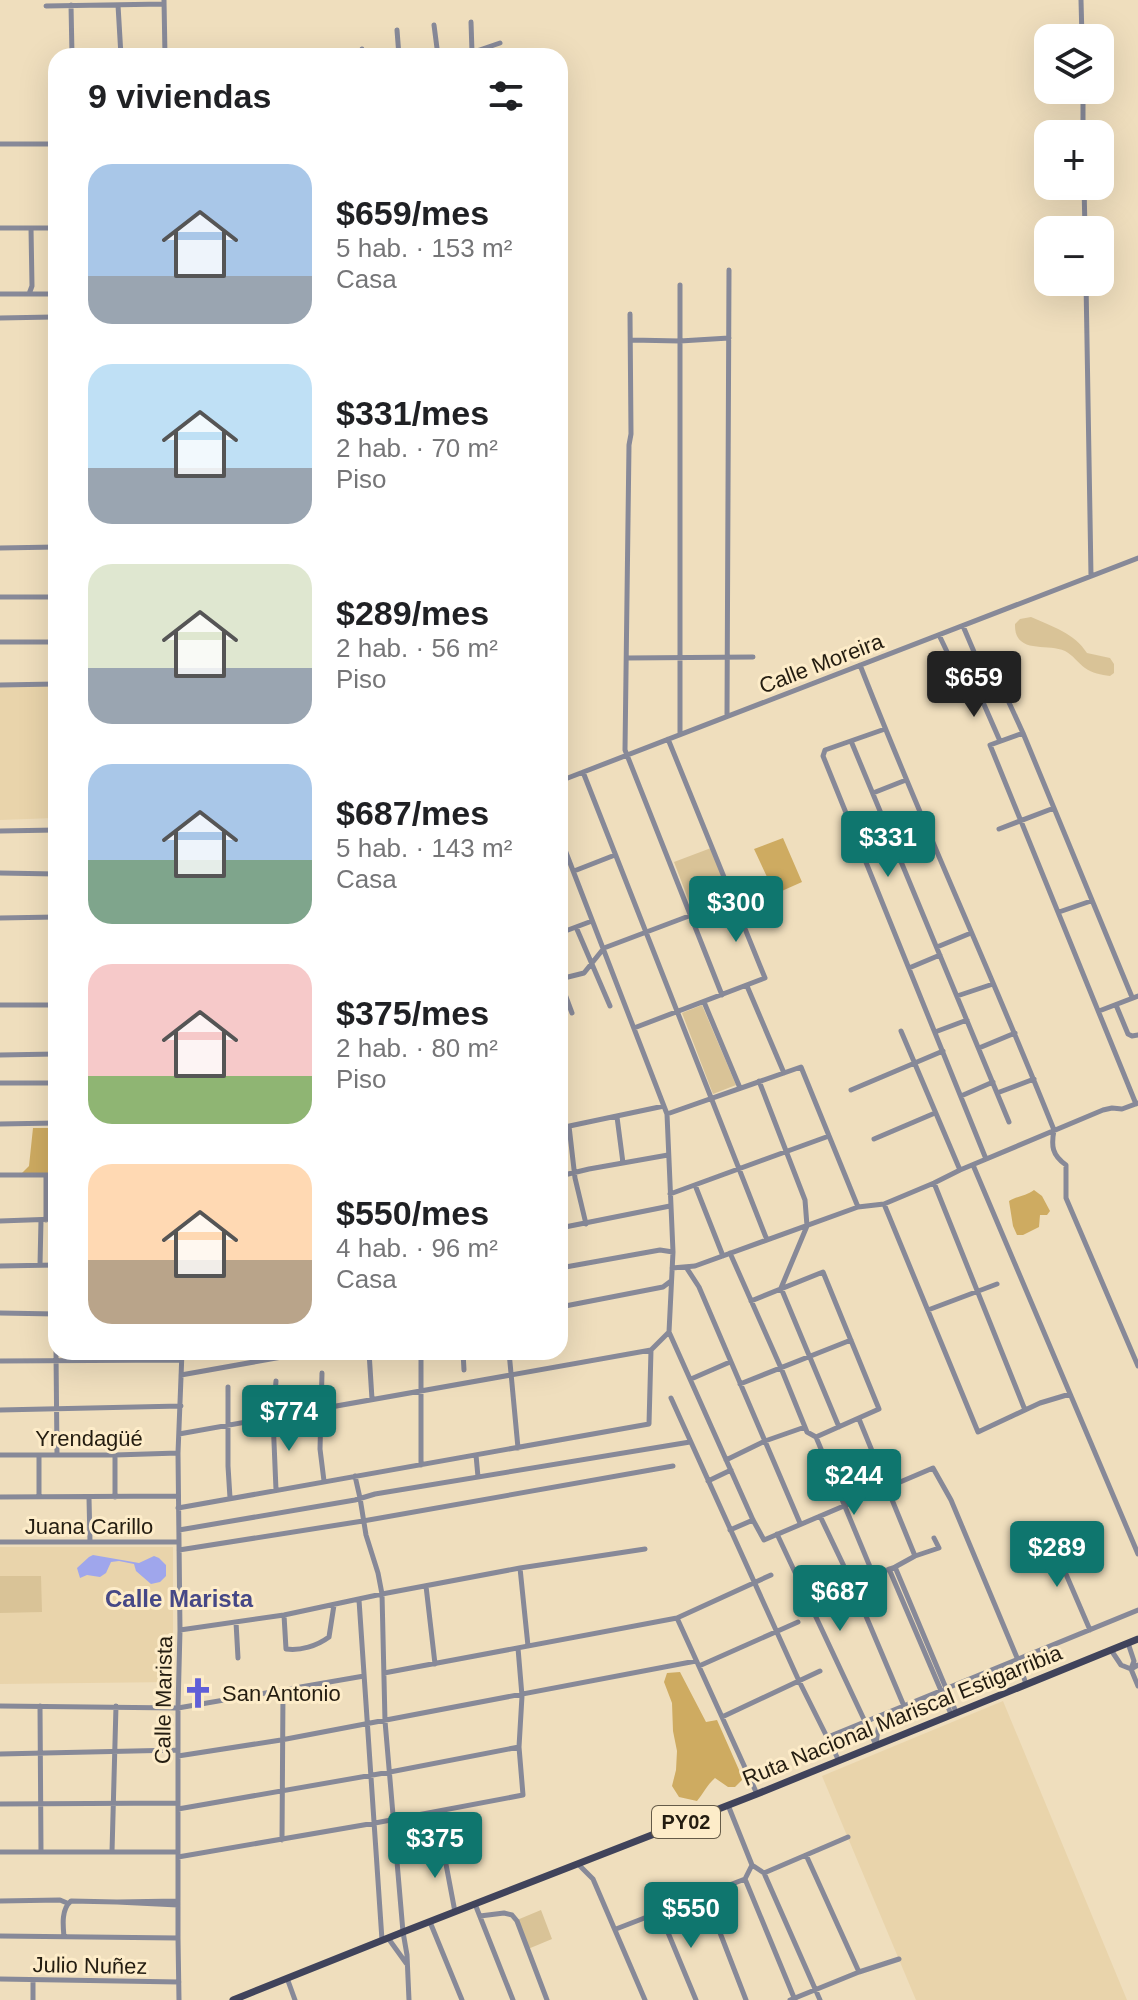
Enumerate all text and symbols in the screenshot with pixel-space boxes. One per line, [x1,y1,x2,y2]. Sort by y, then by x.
map controls [1034,24,1114,296]
button: layers [1034,24,1114,104]
icon: filters [484,74,528,118]
text: 9 viviendas [88,77,271,115]
button: + [1034,120,1114,200]
text: $659/mes [336,194,489,232]
icon: home [152,196,248,292]
button: − [1034,216,1114,296]
text: 5 hab. · 153 m² [336,233,512,263]
text: Casa [336,264,397,294]
text: $331/mes [336,394,489,432]
icon: home [152,396,248,492]
text: 2 hab. · 70 m² [336,433,498,463]
text: Piso [336,464,387,494]
text: $289/mes [336,594,489,632]
icon: home [152,596,248,692]
street label: Calle Moreira [756,628,887,699]
text: 2 hab. · 56 m² [336,633,498,663]
pin: $659 [927,651,1021,719]
text: $659 [945,662,1003,692]
text: Piso [336,664,387,694]
text: $687/mes [336,794,489,832]
icon: home [152,796,248,892]
pin: $331 [841,811,935,879]
text: $331 [859,822,917,852]
text: 5 hab. · 143 m² [336,833,512,863]
text: Casa [336,864,397,894]
pin: $300 [689,876,783,944]
text: $300 [707,887,765,917]
text: $375/mes [336,994,489,1032]
icon: home [152,996,248,1092]
text: 2 hab. · 80 m² [336,1033,498,1063]
text: Piso [336,1064,387,1094]
text: $550/mes [336,1194,489,1232]
icon: home [152,1196,248,1292]
text: 4 hab. · 96 m² [336,1233,498,1263]
text: Casa [336,1264,397,1294]
pin: $774 [242,1385,336,1453]
text: $774 [260,1396,318,1426]
street label: Yrendagüé [35,1426,143,1451]
pin: $244 [807,1449,901,1517]
text: $244 [825,1460,883,1490]
street label: Juana Carillo [25,1514,153,1539]
pin: $289 [1010,1521,1104,1589]
text: $289 [1028,1532,1086,1562]
pin: $687 [793,1565,887,1633]
text: $687 [811,1576,869,1606]
district label: Calle Marista [105,1585,254,1612]
street label: Calle Marista [150,1635,177,1764]
street label: Ruta Nacional Mariscal Estigarribia [739,1639,1066,1791]
church icon: San Antonio [181,1676,215,1710]
place label: San Antonio [222,1681,341,1706]
road number: PY02 [652,1806,720,1838]
pin: $375 [388,1812,482,1880]
text: $375 [406,1823,464,1853]
pin: $550 [644,1882,738,1950]
text: $550 [662,1893,720,1923]
street label: Julio Nuñez [32,1952,148,1979]

